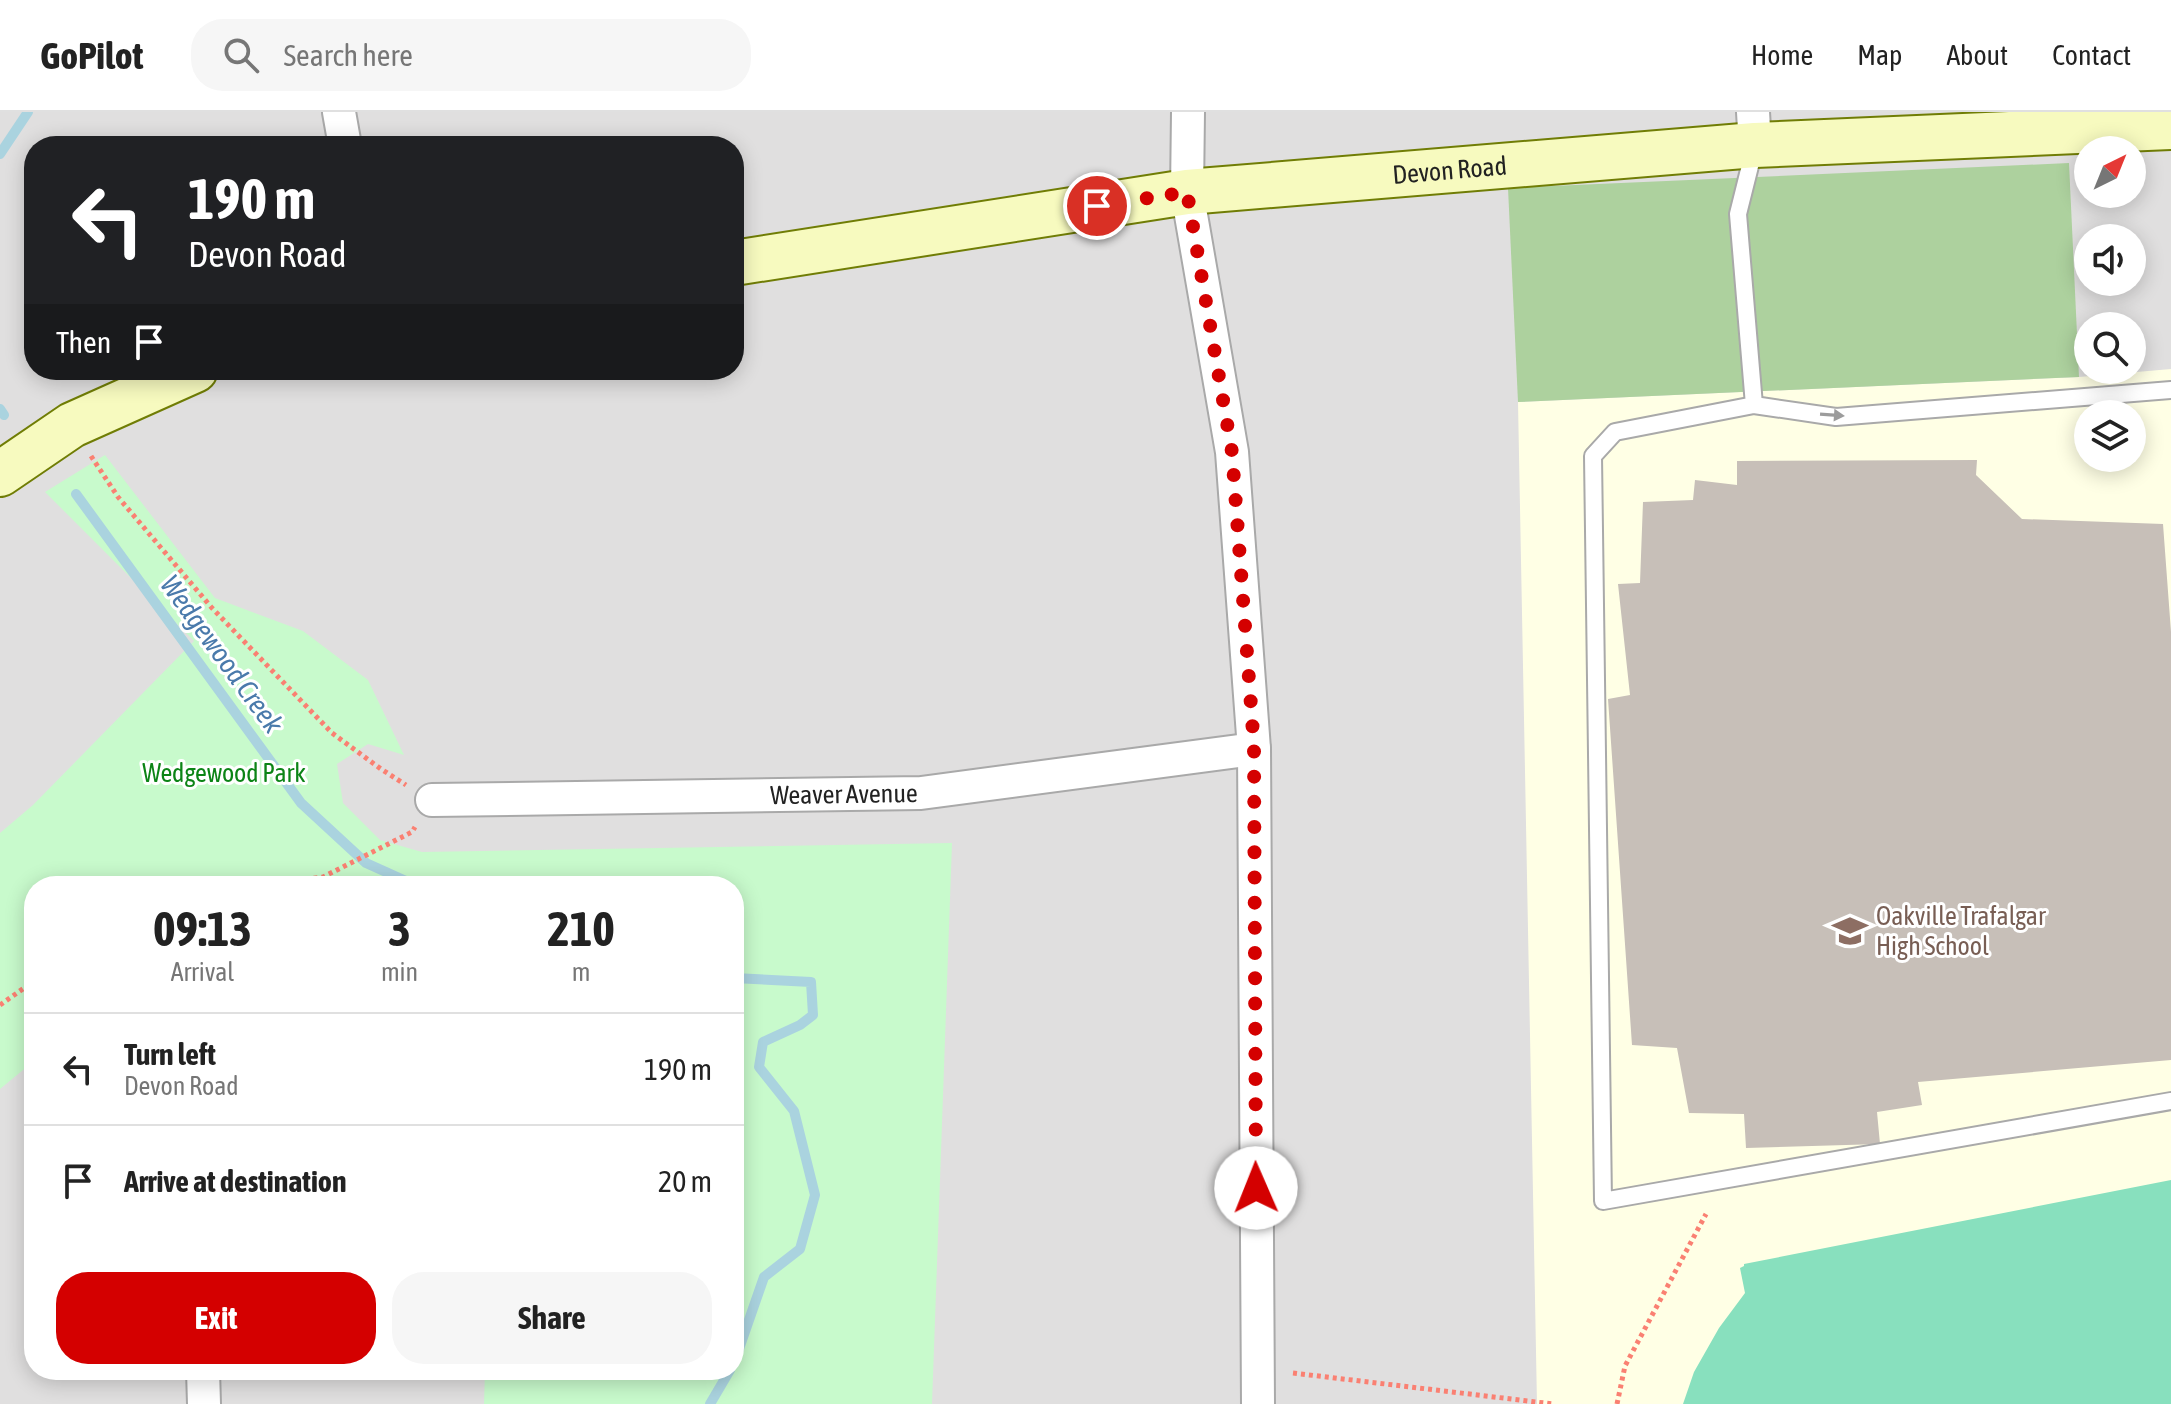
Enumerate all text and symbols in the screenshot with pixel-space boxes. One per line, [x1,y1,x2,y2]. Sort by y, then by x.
search box [191,19,751,91]
icon: search [219,33,263,77]
text: GoPilot [40,34,143,77]
text: Search here [283,38,413,72]
text: Home [1751,39,1813,71]
text: Map [1857,39,1902,71]
text: About [1946,39,2008,71]
text: Contact [2052,39,2131,71]
north arrow [2074,136,2146,208]
map controls [2074,136,2146,472]
street label: Devon Road [1391,151,1508,190]
text: 190 m [188,167,315,231]
icon: left [56,168,160,272]
pin [1063,172,1131,240]
icon: arrive [1075,184,1119,228]
button: sound [2074,224,2146,296]
text: Devon Road [188,233,347,275]
button: search [2074,312,2146,384]
icon: arrive [127,320,171,364]
text: Then [56,325,111,359]
button: layers [2074,400,2146,472]
one-way arrow [1820,409,1845,422]
water label: Wedgewood Creek [154,569,290,740]
park label: Wedgewood Park [142,758,306,788]
street label: Weaver Avenue [770,778,918,810]
text: 09:13 [153,901,252,956]
text: 3 [388,901,411,956]
text: 210 [547,901,615,956]
place label: Oakville Trafalgar High School [1876,901,2046,961]
school or university icon: Oakville Trafalgar High School [1831,912,1869,950]
text: Arrival [171,957,234,987]
text: min [381,957,418,987]
text: m [572,957,590,987]
text: Turn left [124,1037,216,1071]
icon: left [56,1047,100,1091]
text: 190 m [644,1052,712,1086]
text: Devon Road [124,1071,239,1101]
position arrow [1214,1146,1298,1230]
icon: arrive [56,1159,100,1203]
text: Arrive at destination [124,1164,346,1198]
text: 20 m [658,1164,712,1198]
button: Exit [56,1272,376,1364]
button: Share [392,1272,712,1364]

